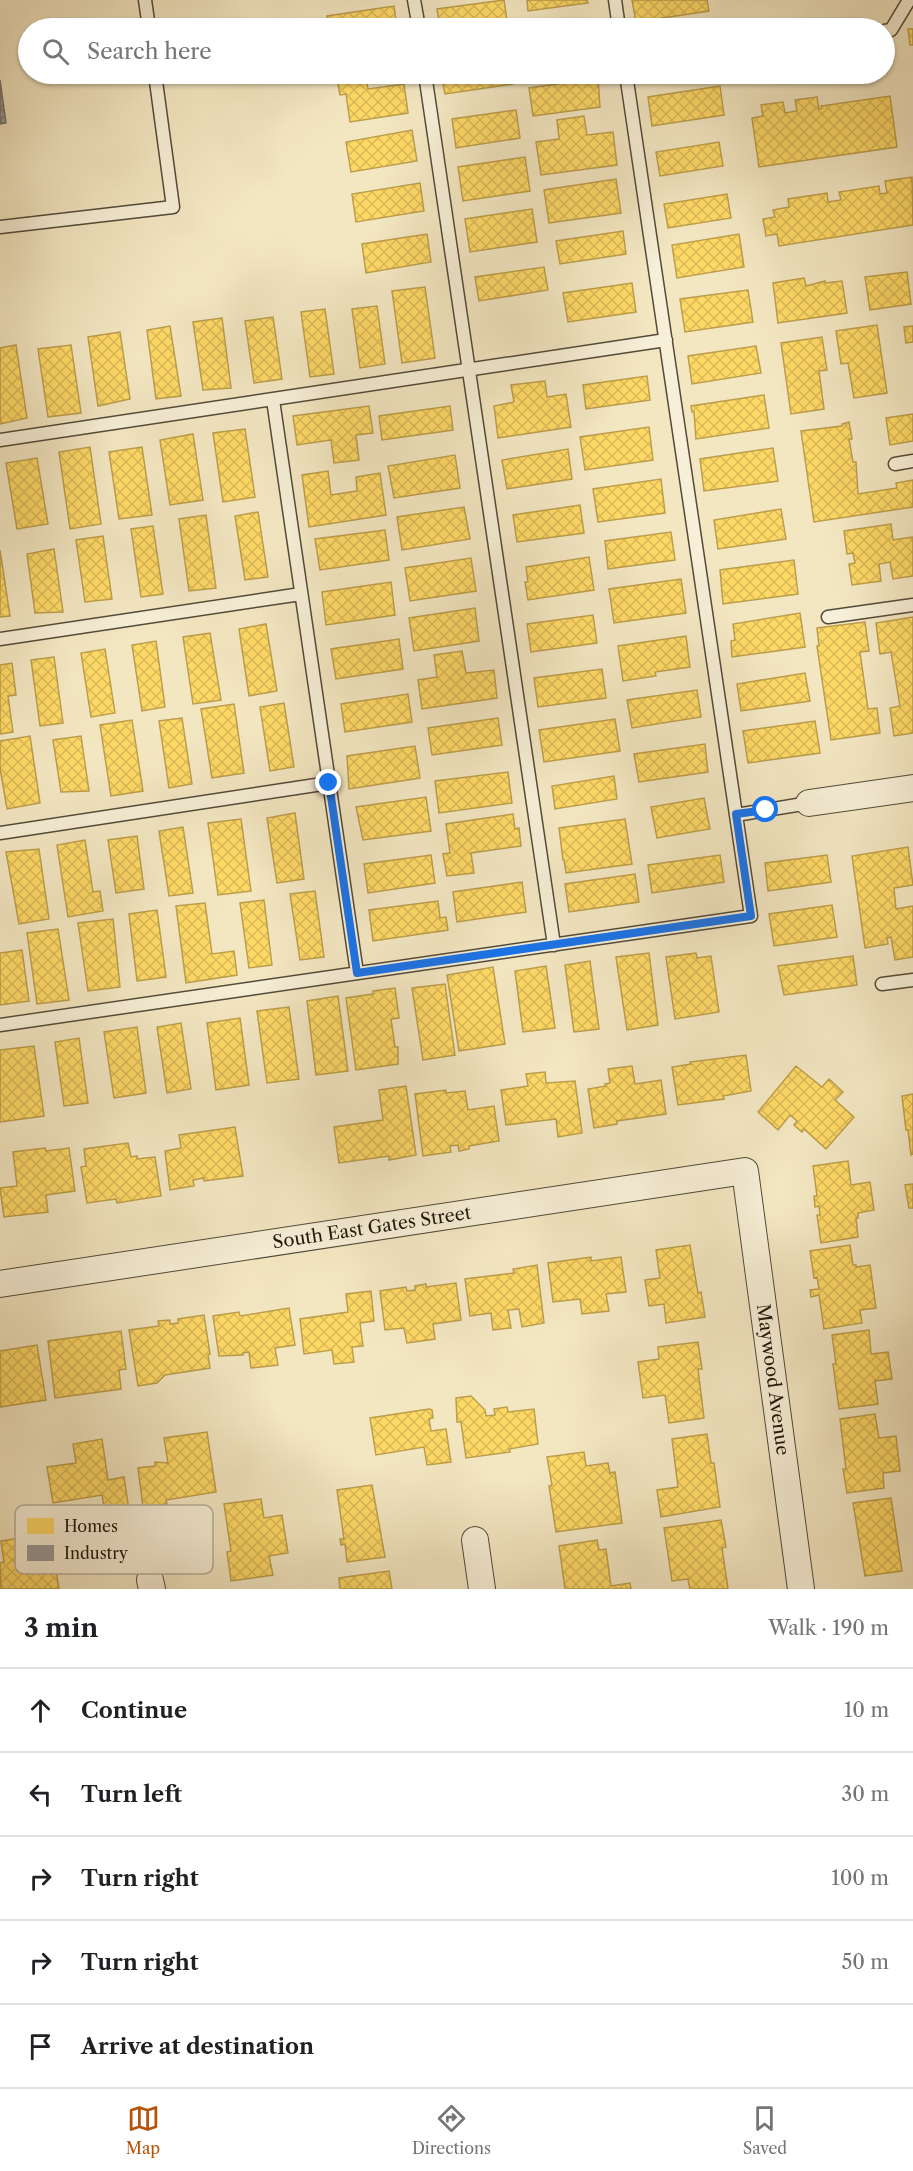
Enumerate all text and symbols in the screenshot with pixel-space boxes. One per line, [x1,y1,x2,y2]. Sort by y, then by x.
search box [18,18,895,84]
icon: search [39,35,72,68]
text: Search here [87,38,212,65]
route end [315,769,341,795]
route start [752,796,778,822]
street label: South East Gates Street [271,1202,473,1254]
street label: Maywood Avenue [752,1302,794,1457]
legend [15,1505,213,1574]
text: Homes [64,1516,118,1536]
text: Industry [64,1543,129,1563]
text: 3 min [24,1612,98,1644]
text: Walk · 190 m [768,1616,889,1640]
icon: ahead [24,1694,57,1727]
text: Continue [81,1697,187,1724]
text: 10 m [844,1698,889,1722]
icon: left [24,1778,57,1811]
text: Turn left [81,1781,182,1808]
text: 30 m [841,1782,889,1806]
icon: right [24,1862,57,1895]
text: Turn right [81,1865,199,1892]
text: 100 m [831,1866,889,1890]
icon: right [24,1946,57,1979]
text: Turn right [81,1949,199,1976]
text: 50 m [842,1950,889,1974]
icon: arrive [24,2030,57,2063]
text: Arrive at destination [81,2033,314,2060]
tab: Map [126,2102,160,2158]
tab: Directions [412,2102,491,2158]
tab: Saved [743,2102,787,2158]

